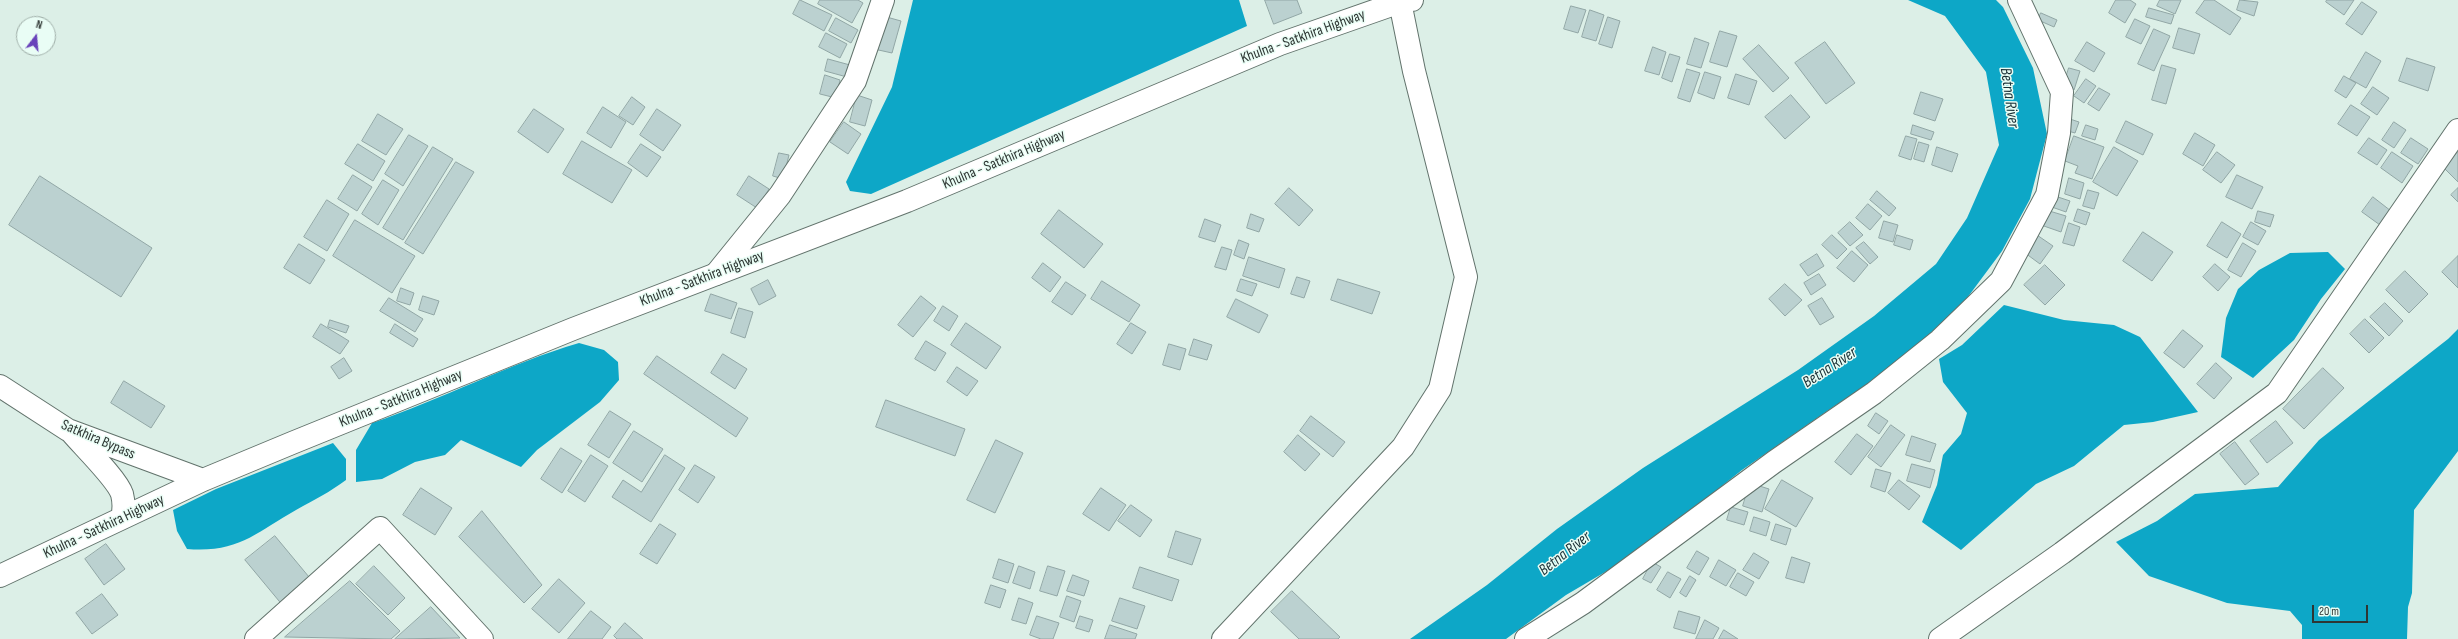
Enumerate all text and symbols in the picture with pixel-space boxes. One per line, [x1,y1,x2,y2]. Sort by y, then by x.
street label: Khulna - Satkhira Highway [1238,6,1368,68]
north arrow [16,16,56,56]
text: N [35,18,44,32]
water label: Betna River [1995,67,2023,129]
street label: Khulna - Satkhira Highway [940,126,1068,194]
street label: Khulna - Satkhira Highway [638,247,766,311]
water label: Betna River [1799,343,1861,393]
street label: Khulna - Satkhira Highway [337,366,465,432]
street label: Satkhira Bypass [58,416,138,464]
street label: Khulna - Satkhira Highway [41,491,167,563]
water label: Betna River [1535,528,1595,580]
scale bar [2314,597,2370,623]
text: 20 m [2319,604,2339,619]

